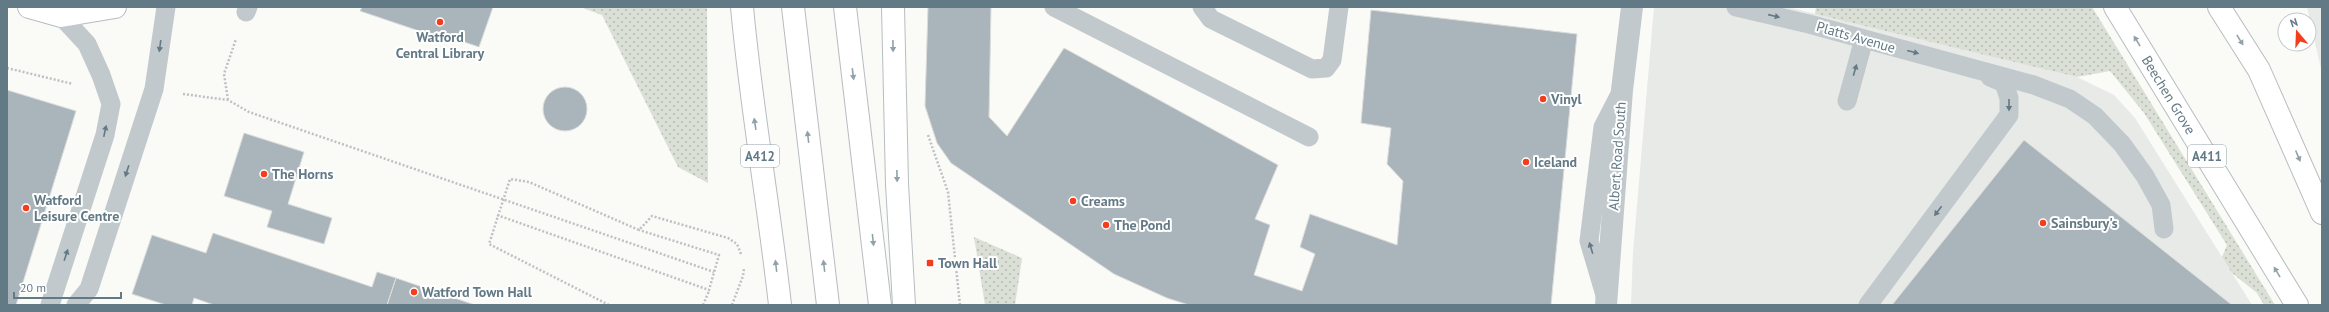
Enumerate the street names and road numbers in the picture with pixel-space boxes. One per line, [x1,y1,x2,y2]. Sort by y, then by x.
street label: Platts Avenue [1814,17,1898,57]
street label: Beechen Grove [2138,52,2200,138]
street label: Albert Road South [1604,101,1630,211]
road number: A412 [741,145,779,167]
road number: A411 [2188,145,2226,167]

